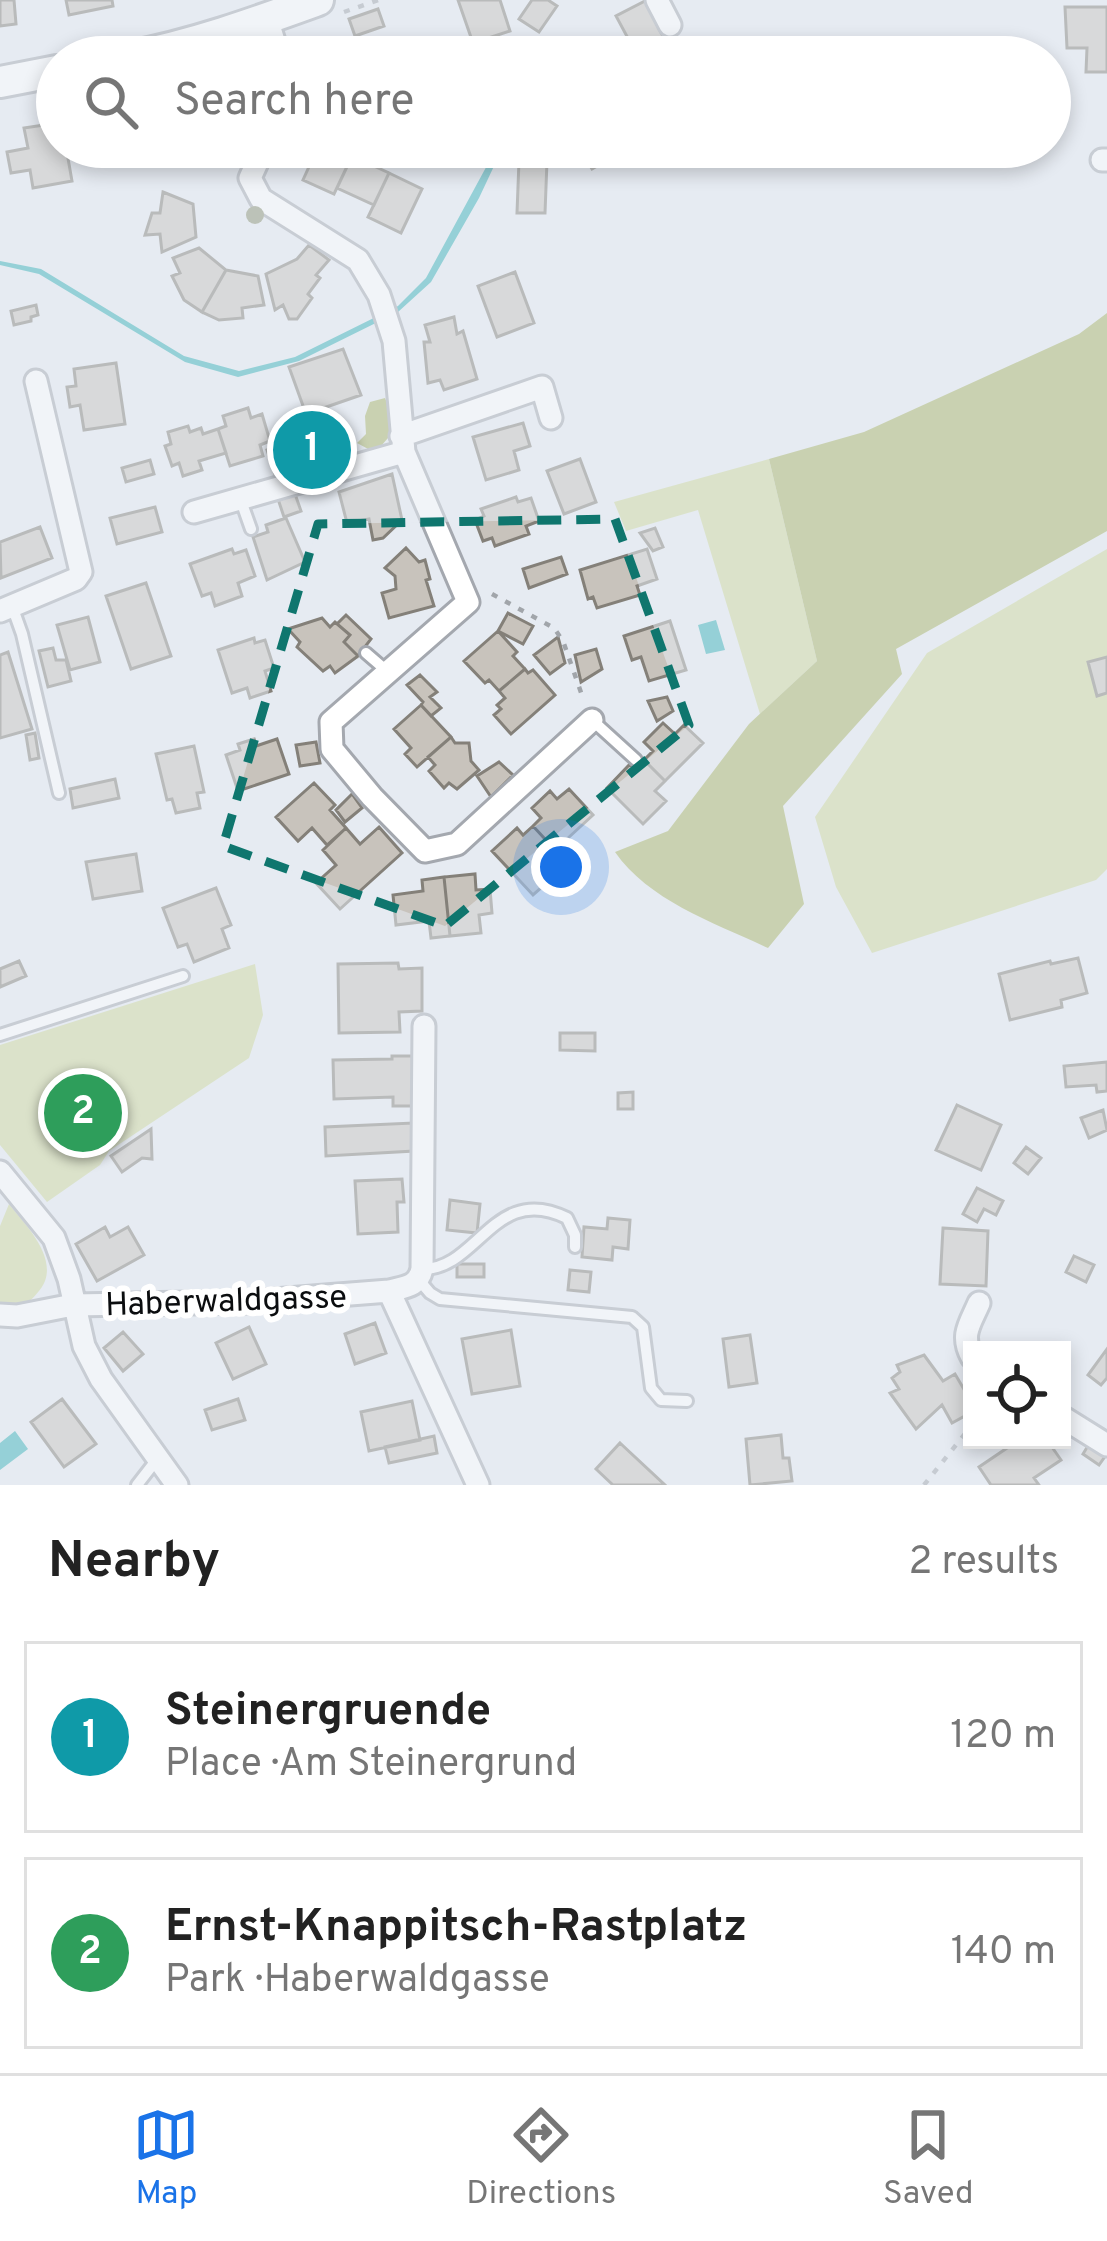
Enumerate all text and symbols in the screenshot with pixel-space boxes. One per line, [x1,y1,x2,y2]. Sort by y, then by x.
search box [36,36,1071,168]
icon: search [78,69,144,135]
text: Search here [174,74,414,131]
pin: 1 [273,405,351,495]
your location [531,837,591,897]
pin: 2 [44,1068,122,1158]
street label: Haberwaldgasse [105,1278,348,1328]
map controls [963,1341,1071,1449]
button: locate [963,1341,1071,1449]
text: Nearby [48,1531,220,1596]
text: 2 results [908,1539,1059,1588]
text: Steinergruende [165,1684,491,1741]
text: 1 [82,1713,98,1762]
text: 120 m [950,1713,1056,1762]
text: Place · Am Steinergrund [165,1741,577,1790]
text: Ernst-Knappitsch-Rastplatz [165,1900,747,1957]
text: 2 [78,1929,102,1978]
text: 140 m [951,1929,1056,1978]
text: Park · Haberwaldgasse [165,1957,550,2006]
tab: Map [133,2102,199,2216]
tab: Directions [466,2102,616,2216]
tab: Saved [883,2102,974,2216]

